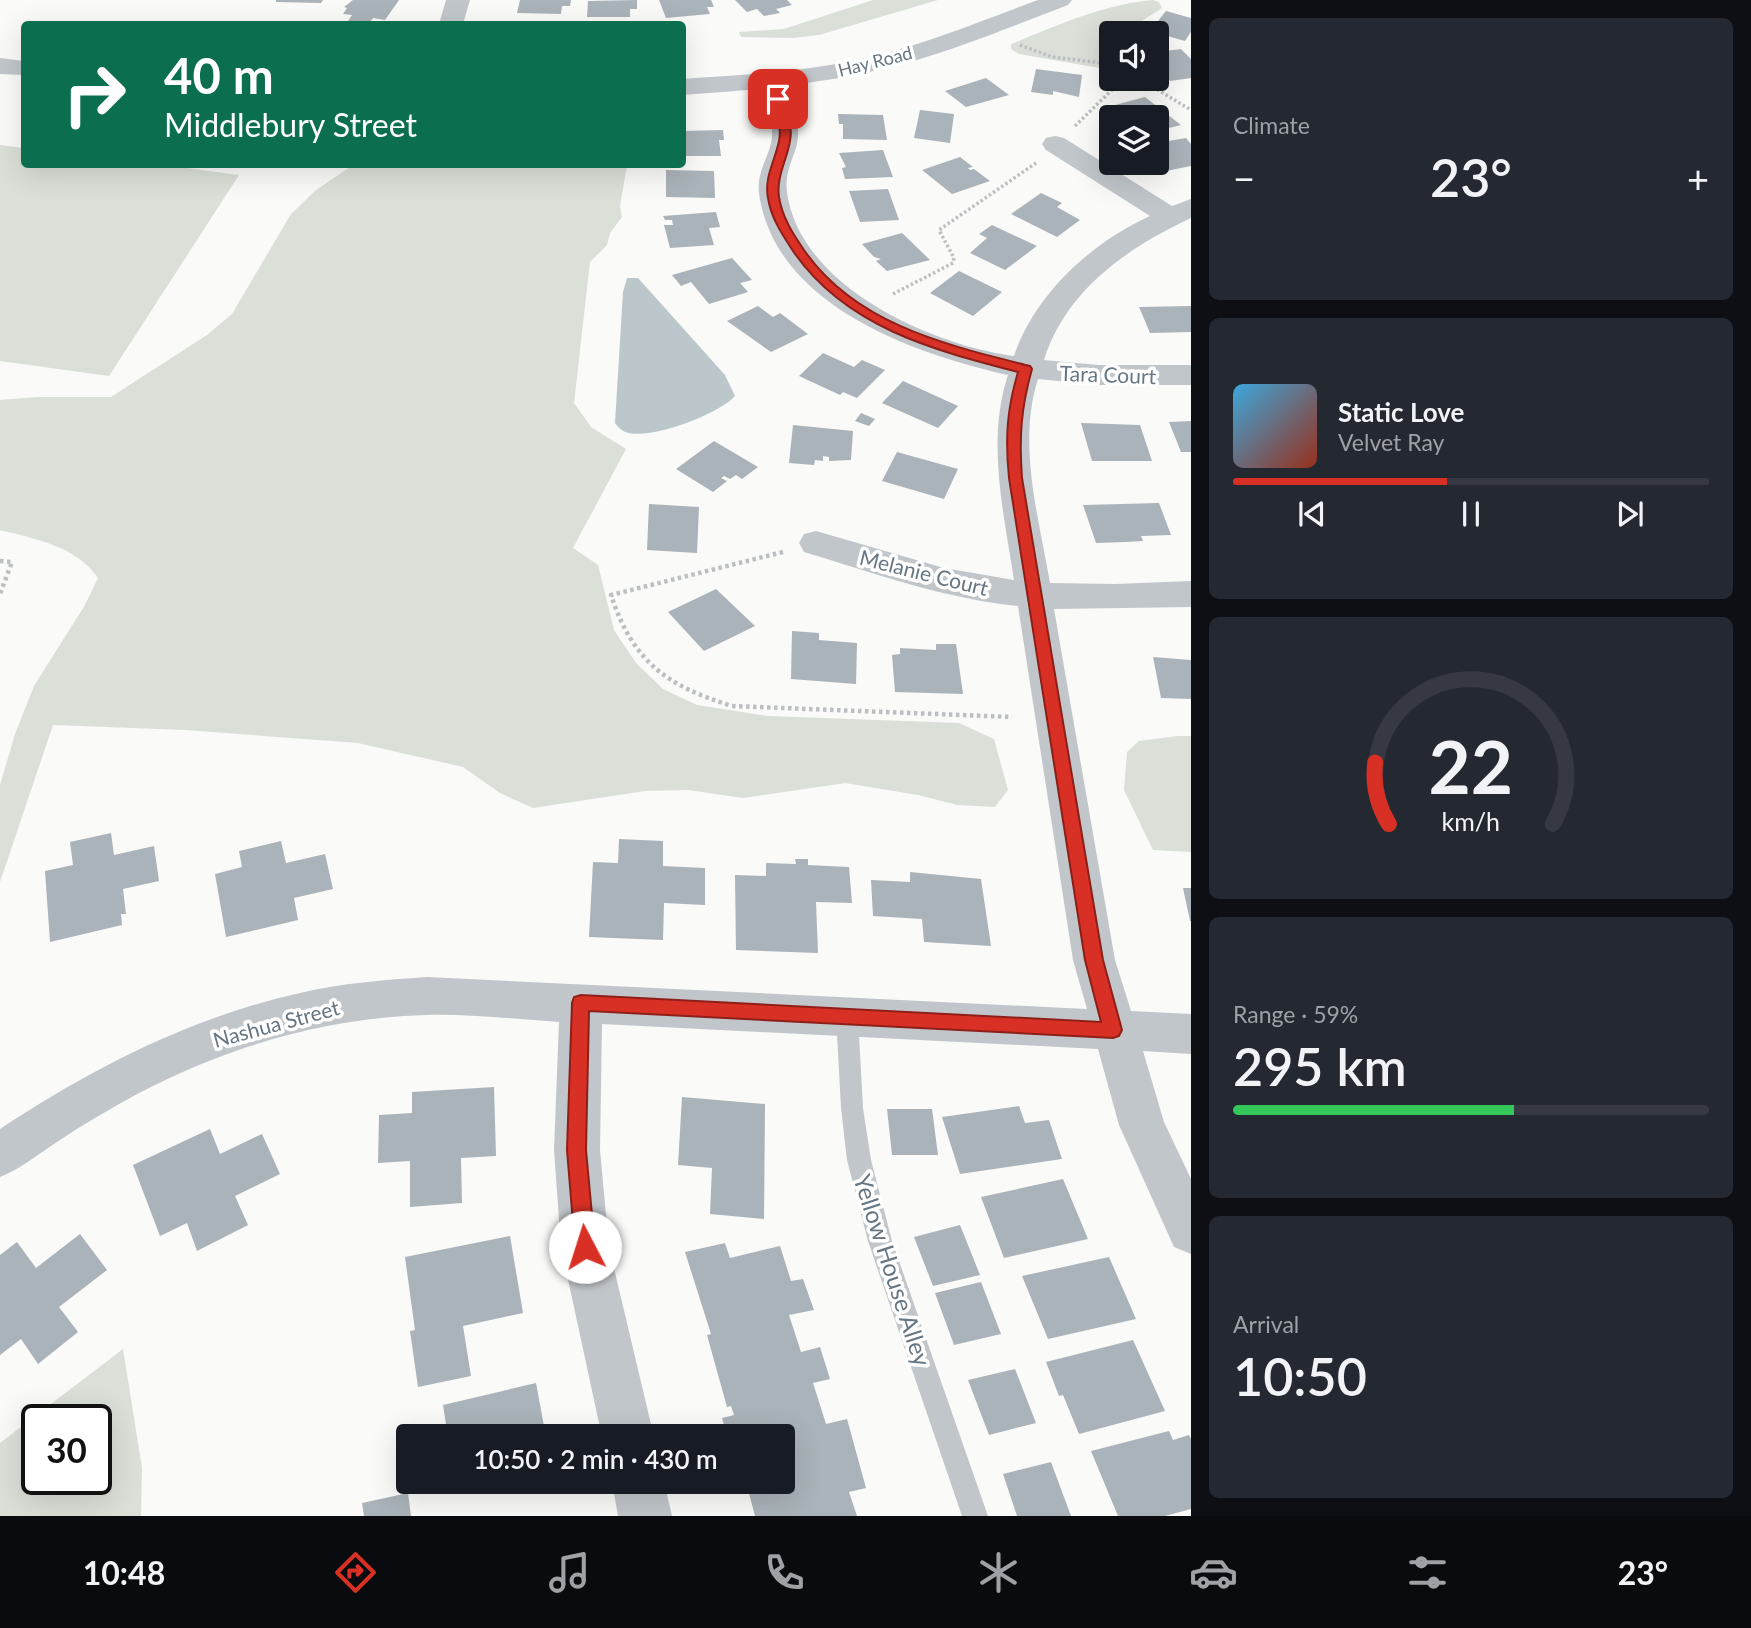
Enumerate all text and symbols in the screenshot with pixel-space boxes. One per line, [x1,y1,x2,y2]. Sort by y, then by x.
map controls [1099,21,1169,175]
button: sound [1099,21,1169,91]
street label: Hay Road [836,41,914,81]
text: 40 m [164,46,274,104]
icon: right [49,49,140,140]
pin [748,69,808,129]
icon: arrive [759,80,797,118]
text: Middlebury Street [164,105,417,144]
button: layers [1099,105,1169,175]
text: Climate [1233,111,1310,139]
text: 23° [1430,146,1512,208]
text: − [1233,155,1255,201]
text: + [1687,155,1709,201]
street label: Tara Court [1059,360,1157,388]
text: Static Love [1338,396,1465,428]
text: Velvet Ray [1338,428,1444,456]
icon: previous [1293,495,1331,533]
icon: pause [1452,495,1490,533]
icon: next [1611,495,1649,533]
street label: Melanie Court [857,544,991,600]
text: 22 [1429,722,1513,810]
text: km/h [1442,806,1500,836]
street label: Nashua Street [210,994,342,1052]
text: Range · 59% [1233,1000,1358,1028]
text: 295 km [1233,1035,1407,1097]
street label: Yellow House Alley [848,1170,938,1370]
position arrow [548,1210,622,1284]
text: Arrival [1233,1310,1299,1338]
text: 10:50 [1233,1345,1367,1407]
speed limit sign: 30 [21,1404,112,1495]
text: 10:50 · 2 min · 430 m [473,1443,718,1475]
icon: directions [331,1548,380,1597]
icon: music [545,1548,594,1597]
icon: phone [760,1548,809,1597]
icon: climate [974,1548,1023,1597]
icon: car [1189,1548,1238,1597]
icon: filters [1403,1548,1452,1597]
text: 10:48 [83,1553,165,1592]
text: 23° [1618,1553,1668,1592]

